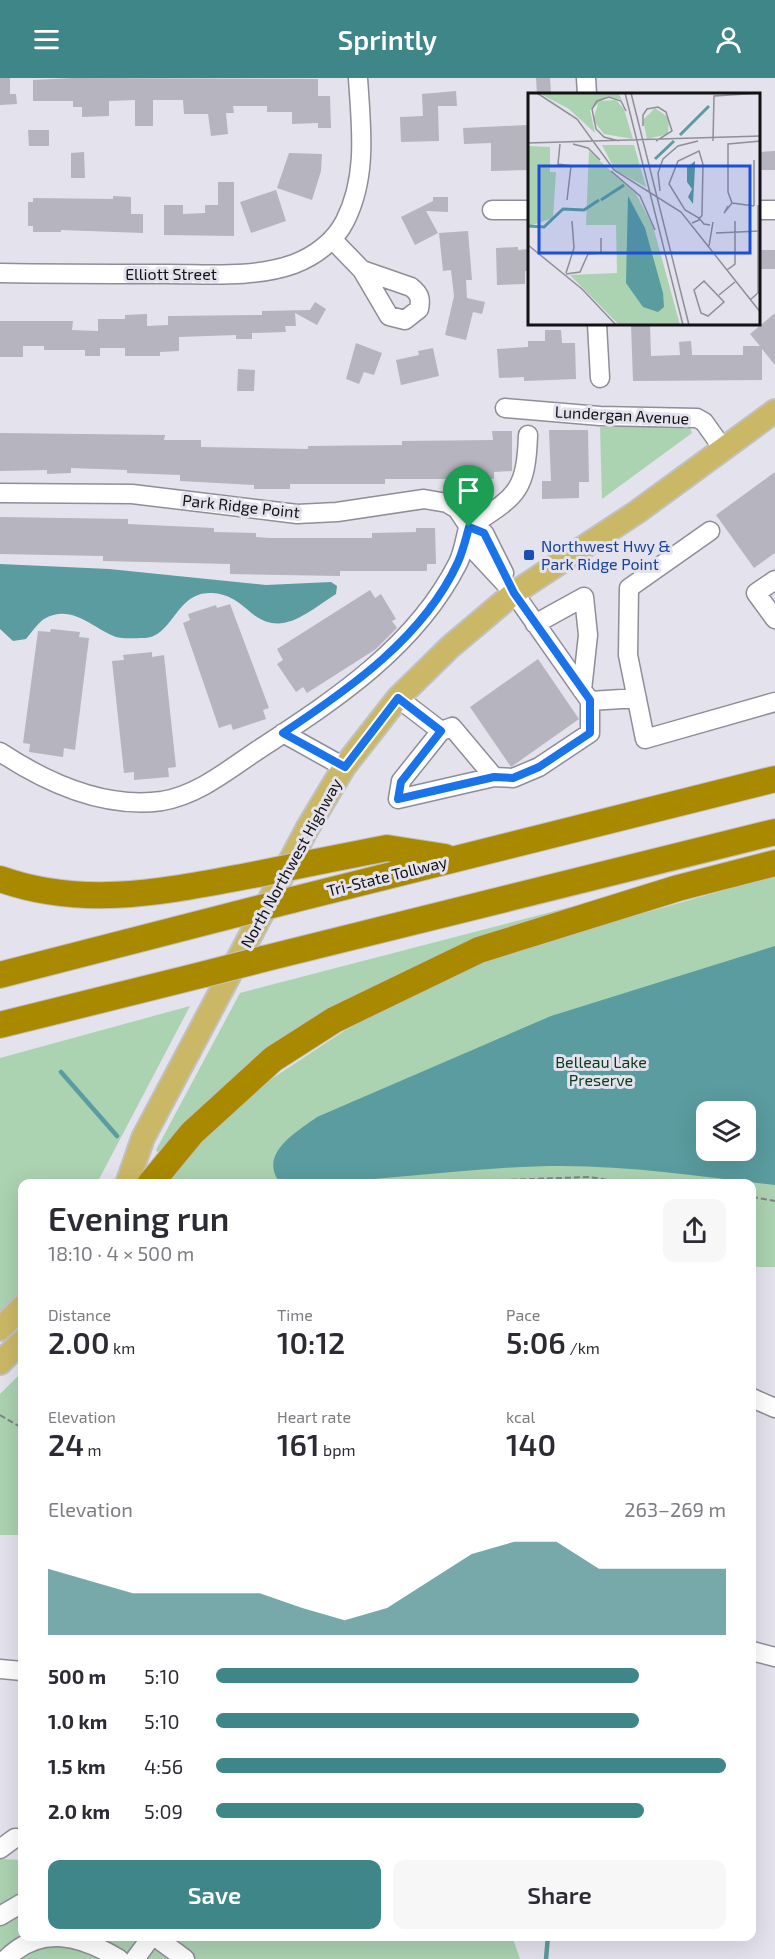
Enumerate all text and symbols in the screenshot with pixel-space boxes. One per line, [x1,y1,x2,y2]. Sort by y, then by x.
icon: menu [30,23,63,56]
text: Sprintly [338,23,437,55]
icon: person [712,23,745,56]
inset map [528,93,760,326]
street label: Elliott Street [125,264,217,283]
street label: Lundergan Avenue [554,401,690,428]
pin [443,465,494,527]
icon: arrive [452,474,485,507]
street label: Park Ridge Point [181,490,301,521]
place label: Northwest Hwy & Park Ridge Point [541,536,671,573]
marker: Northwest Hwy & Park Ridge Point [522,548,536,562]
street label: North Northwest Highway [236,774,345,951]
street label: Tri-State Tollway [325,851,449,900]
park label: Belleau Lake Preserve [555,1052,647,1089]
map controls [696,1101,756,1161]
button: layers [696,1101,756,1161]
text: Evening run [48,1198,229,1238]
button: share [663,1199,726,1262]
text: 18:10 · 4 × 500 m [48,1241,194,1265]
text: Distance [48,1305,111,1324]
text: Time [277,1305,313,1324]
text: Pace [506,1305,540,1324]
text: 2.00 [48,1324,109,1360]
text: 10:12 [277,1324,345,1360]
text: 5:06 [506,1324,566,1360]
text: km [109,1338,135,1357]
text: /km [566,1338,600,1357]
text: Elevation [48,1407,116,1426]
text: Heart rate [277,1407,351,1426]
text: kcal [506,1407,535,1426]
text: 24 [48,1426,84,1462]
text: 161 [277,1426,320,1462]
text: 140 [506,1426,556,1462]
text: m [84,1440,102,1459]
text: bpm [320,1440,356,1459]
text: Elevation [48,1497,133,1521]
text: 263–269 m [624,1497,726,1521]
text: 500 m [48,1664,106,1688]
text: 5:10 [144,1664,179,1688]
text: 1.0 km [48,1709,107,1733]
text: 5:10 [144,1709,179,1733]
text: 1.5 km [48,1754,106,1778]
text: 4:56 [144,1754,183,1778]
text: 2.0 km [48,1799,110,1823]
text: 5:09 [144,1799,183,1823]
button: Save [48,1860,381,1929]
button: Share [393,1860,726,1929]

